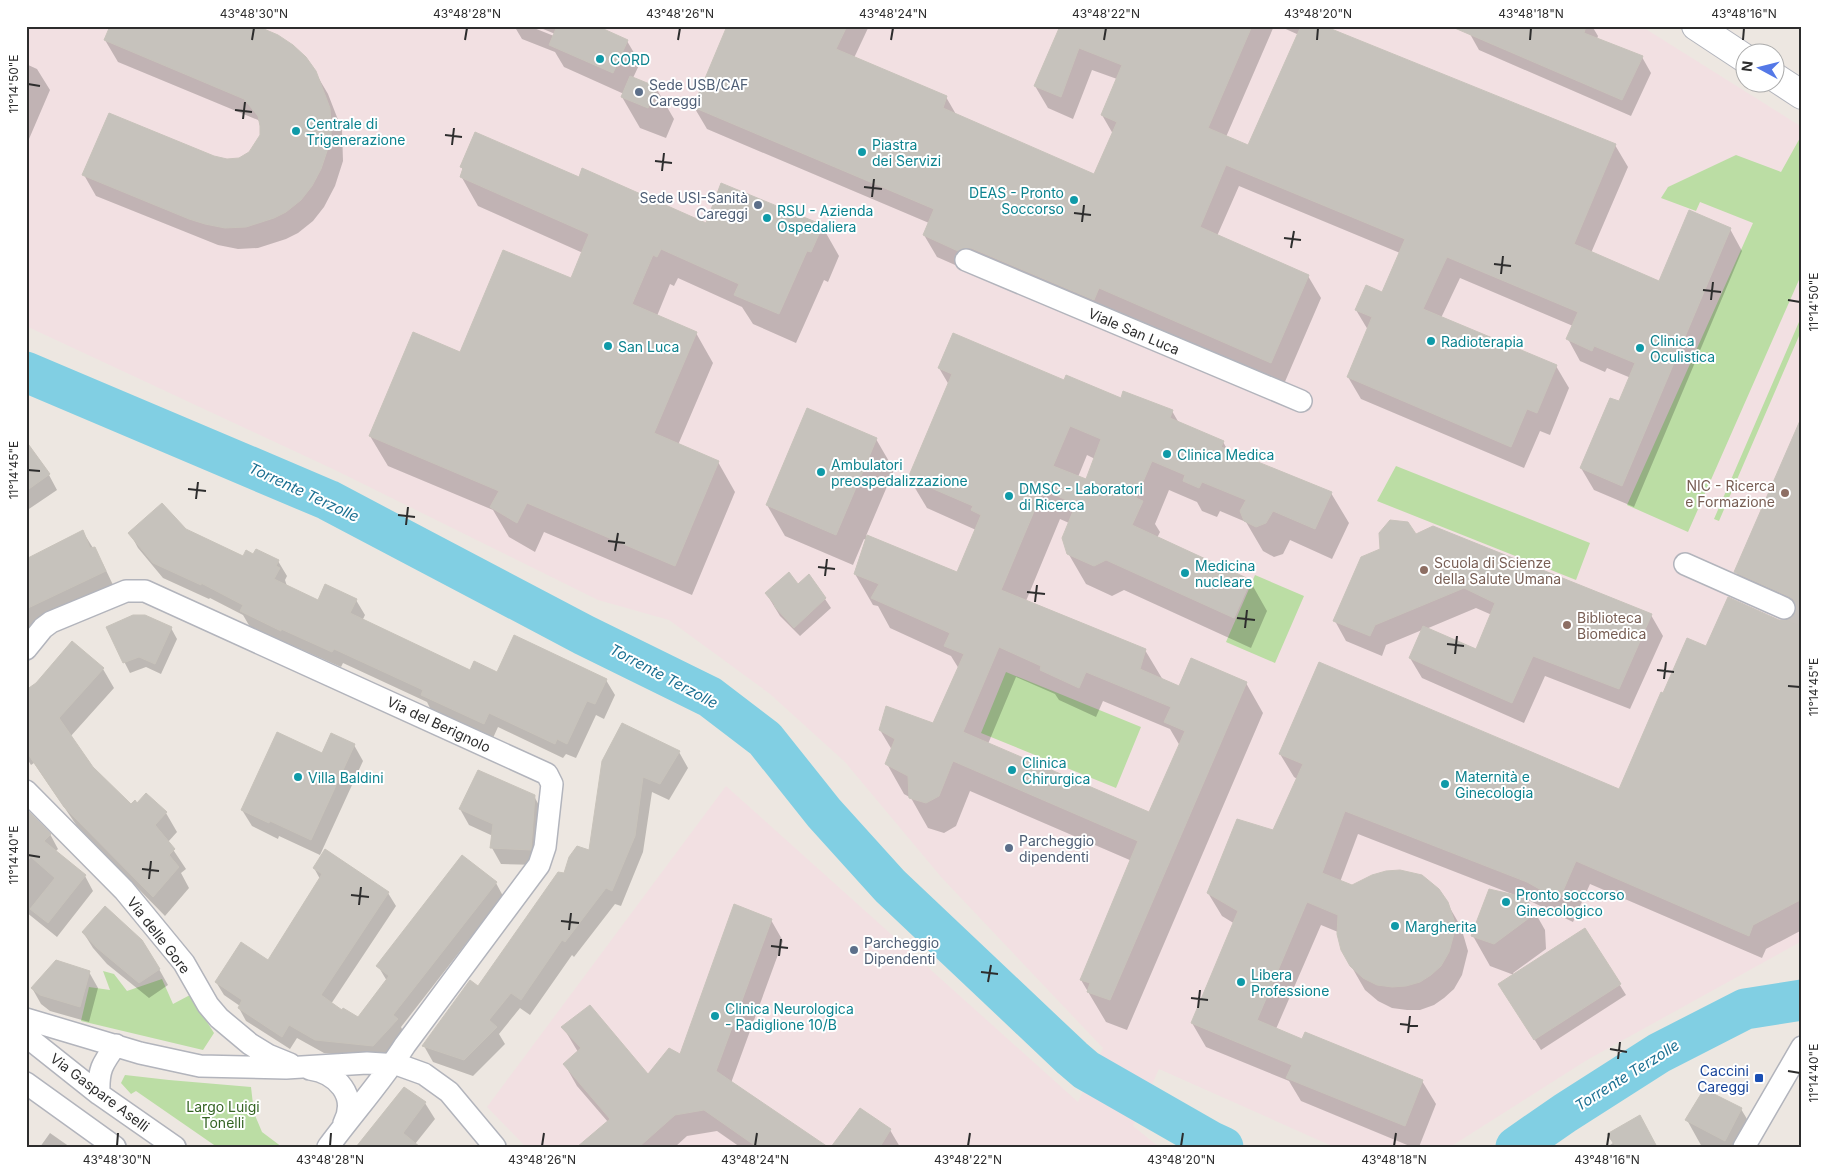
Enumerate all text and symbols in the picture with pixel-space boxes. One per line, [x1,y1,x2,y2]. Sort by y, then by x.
text: 43°48'30"N [220,6,288,21]
text: 43°48'28"N [433,6,501,21]
text: 43°48'26"N [646,6,714,21]
text: 43°48'24"N [859,6,927,21]
text: 43°48'22"N [1072,6,1140,21]
text: 43°48'20"N [1284,6,1352,21]
text: 43°48'18"N [1498,6,1564,21]
text: 43°48'16"N [1711,6,1777,21]
north arrow [1736,42,1786,92]
place label: CORD [610,51,650,68]
marker: CORD [594,53,606,65]
text: 11°14'50"E [6,54,21,114]
text: N [1738,60,1756,73]
place label: Sede USB/CAF Careggi [649,76,748,109]
marker: Sede USB/CAF Careggi [633,86,645,98]
place label: Centrale di Trigenerazione [306,115,405,148]
marker: Centrale di Trigenerazione [290,125,302,137]
place label: Piastra dei Servizi [872,136,941,169]
marker: Piastra dei Servizi [856,146,868,158]
place label: DEAS - Pronto Soccorso [969,184,1064,217]
place label: Sede USI-Sanità Careggi [640,189,748,222]
marker: DEAS - Pronto Soccorso [1068,194,1080,206]
marker: Sede USI-Sanità Careggi [752,199,764,211]
place label: RSU - Azienda Ospedaliera [777,202,873,235]
marker: RSU - Azienda Ospedaliera [761,212,773,224]
text: 11°14'50"E [1806,272,1821,332]
street label: Viale San Luca [1086,304,1182,358]
place label: Clinica Oculistica [1650,332,1715,365]
place label: Radioterapia [1441,333,1524,350]
marker: Radioterapia [1425,335,1437,347]
place label: San Luca [618,338,679,355]
marker: San Luca [602,340,614,352]
marker: Clinica Oculistica [1634,342,1646,354]
text: 11°14'45"E [6,441,21,499]
place label: Clinica Medica [1177,446,1274,463]
marker: Clinica Medica [1161,448,1173,460]
place label: Ambulatori preospedalizzazione [831,456,968,489]
water label: Torrente Terzolle [246,458,362,526]
marker: Ambulatori preospedalizzazione [815,466,827,478]
place label: NIC - Ricerca e Formazione [1685,477,1775,510]
place label: DMSC - Laboratori di Ricerca [1019,480,1143,513]
marker: NIC - Ricerca e Formazione [1779,487,1791,499]
marker: DMSC - Laboratori di Ricerca [1003,490,1015,502]
place label: Scuola di Scienze della Salute Umana [1434,554,1561,587]
place label: Medicina nucleare [1195,557,1255,590]
marker: Scuola di Scienze della Salute Umana [1418,564,1430,576]
marker: Medicina nucleare [1179,567,1191,579]
place label: Biblioteca Biomedica [1577,609,1646,642]
marker: Biblioteca Biomedica [1561,619,1573,631]
water label: Torrente Terzolle [607,640,721,712]
text: 11°14'45"E [1806,658,1821,716]
street label: Via del Berignolo [385,693,493,755]
place label: Clinica Chirurgica [1022,754,1090,787]
marker: Clinica Chirurgica [1006,764,1018,776]
place label: Maternità e Ginecologia [1455,768,1533,801]
place label: Villa Baldini [308,769,384,786]
marker: Villa Baldini [292,771,304,783]
marker: Maternità e Ginecologia [1439,778,1451,790]
text: 11°14'40"E [6,826,21,884]
place label: Parcheggio dipendenti [1019,832,1094,865]
marker: Parcheggio dipendenti [1003,842,1015,854]
place label: Pronto soccorso Ginecologico [1516,886,1625,919]
street label: Via delle Gore [124,893,194,977]
marker: Pronto soccorso Ginecologico [1500,896,1512,908]
place label: Margherita [1405,918,1477,935]
marker: Margherita [1389,920,1401,932]
place label: Parcheggio Dipendenti [864,934,939,967]
marker: Parcheggio Dipendenti [848,944,860,956]
place label: Libera Professione [1251,966,1329,999]
marker: Libera Professione [1235,976,1247,988]
place label: Clinica Neurologica - Padiglione 10/B [725,1000,854,1033]
marker: Clinica Neurologica - Padiglione 10/B [709,1010,721,1022]
water label: Torrente Terzolle [1571,1035,1683,1115]
text: 11°14'40"E [1806,1044,1821,1102]
street label: Via Gaspare Aselli [47,1049,153,1135]
place label: Caccini Careggi [1697,1062,1749,1095]
marker: Caccini Careggi [1753,1072,1765,1084]
park label: Largo Luigi Tonelli [186,1098,260,1131]
text: 43°48'30"N [83,1152,151,1167]
text: 43°48'28"N [296,1152,364,1167]
text: 43°48'26"N [508,1152,576,1167]
text: 43°48'24"N [721,1152,789,1167]
text: 43°48'22"N [934,1152,1002,1167]
text: 43°48'20"N [1147,1152,1215,1167]
text: 43°48'18"N [1361,1152,1427,1167]
text: 43°48'16"N [1574,1152,1640,1167]

